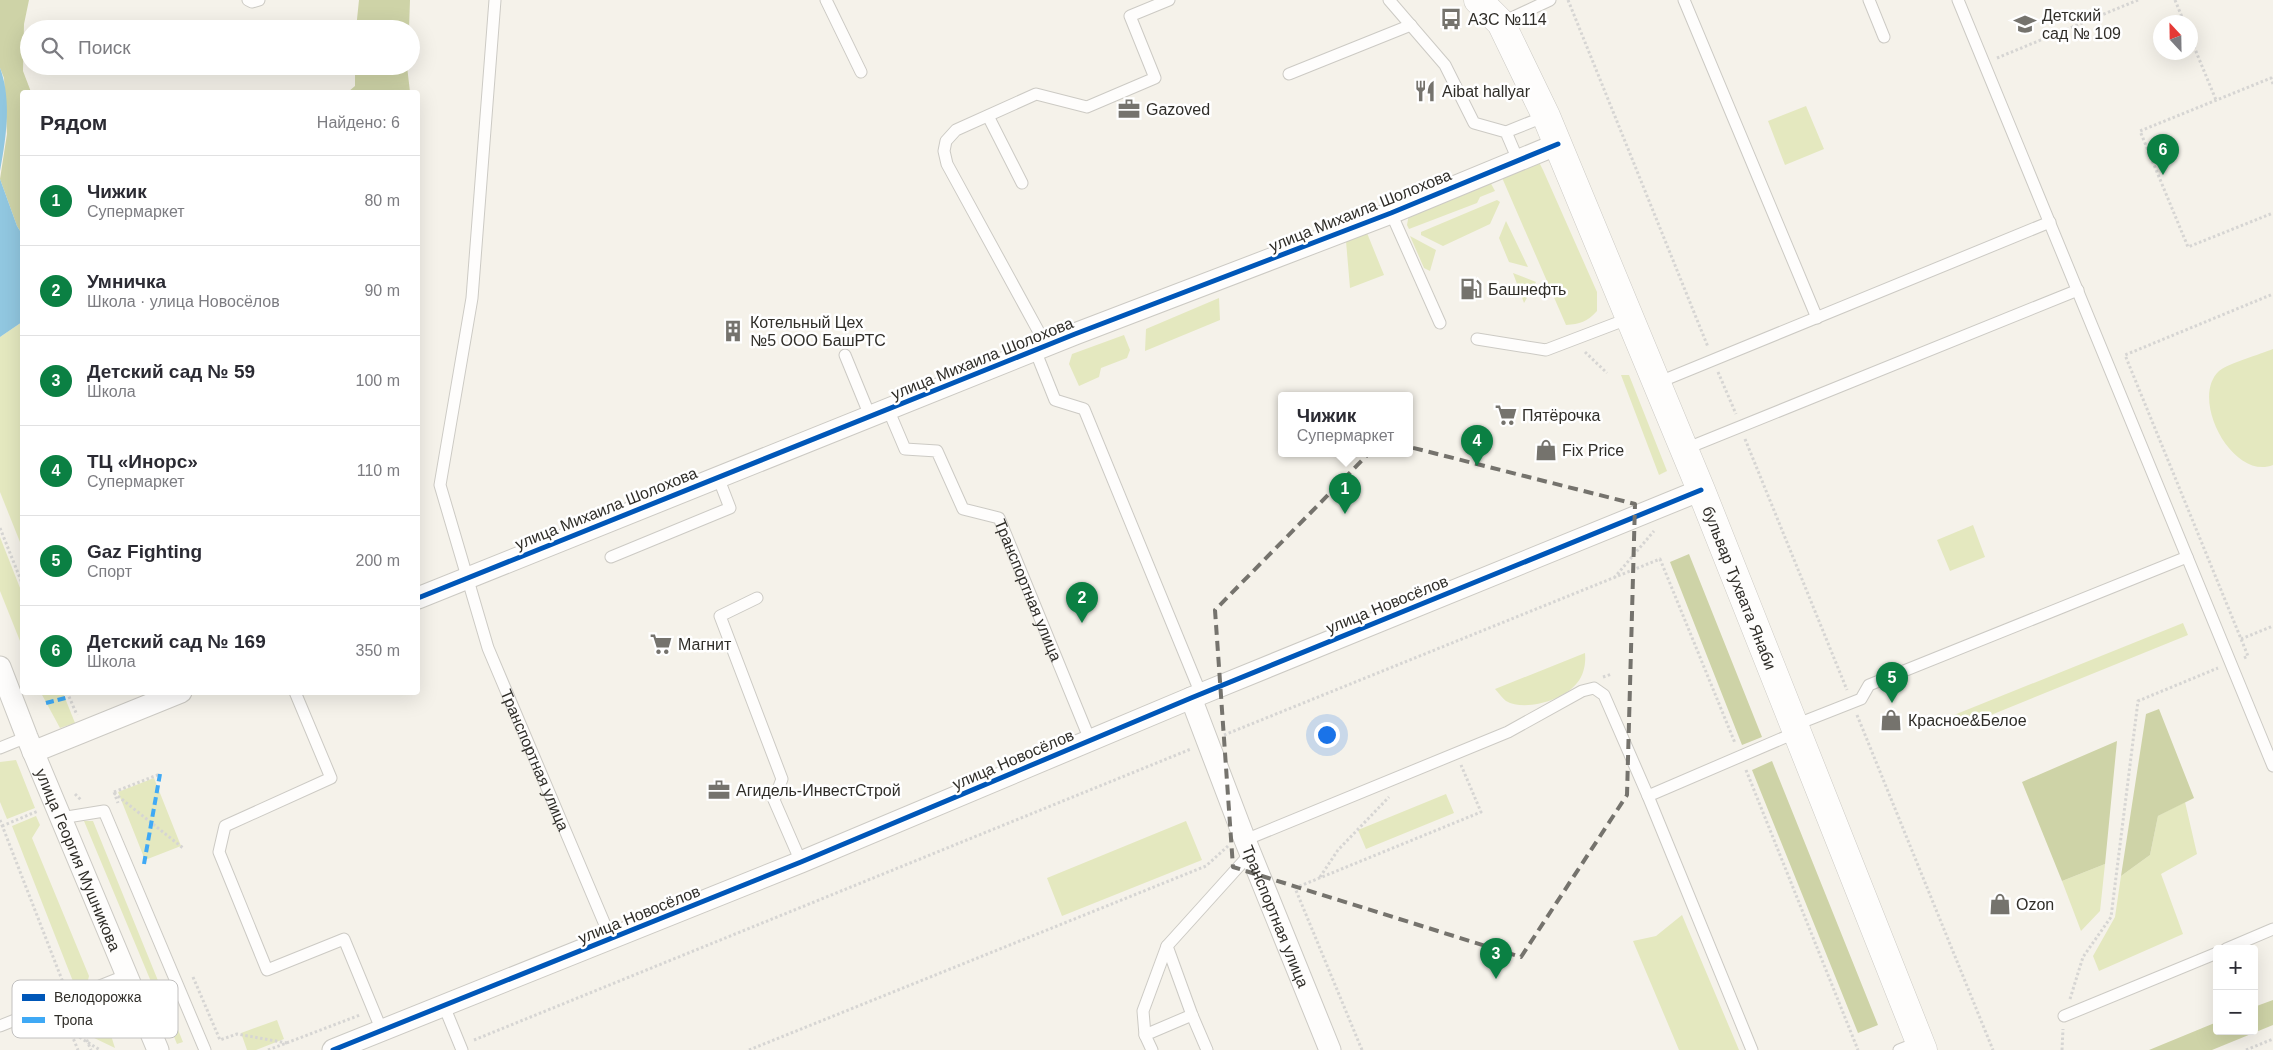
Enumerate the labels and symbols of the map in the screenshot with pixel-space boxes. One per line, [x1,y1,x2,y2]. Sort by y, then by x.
bus stop icon: АЗС №114 [1438,6,1464,32]
place label: Детский сад № 109 [2042,7,2121,42]
place label: АЗС №114 [1468,11,1547,28]
school or university icon: Детский сад № 109 [2012,11,2038,37]
north arrow [2153,15,2198,60]
restaurant icon: Aibat hallyar [1412,78,1438,104]
place label: Aibat hallyar [1442,83,1531,100]
office icon: Gazoved [1116,96,1142,122]
place label: Gazoved [1146,101,1210,118]
pin: 6 [2147,134,2179,175]
street label: улица Михаила Шолохова [1267,166,1454,255]
fuel station icon: Башнефть [1458,276,1484,302]
place label: Башнефть [1488,281,1566,298]
place label: Котельный Цех №5 ООО БашРТС [750,314,886,349]
street label: улица Михаила Шолохова [889,314,1076,403]
building icon: Котельный Цех №5 ООО БашРТС [720,318,746,344]
supermarket icon: Пятёрочка [1493,402,1519,428]
place label: Пятёрочка [1522,407,1601,424]
pin: 4 [1461,425,1493,466]
shop icon: Fix Price [1533,437,1559,463]
place label: Fix Price [1562,442,1624,459]
street label: улица Михаила Шолохова [513,464,700,553]
pin: 1 [1329,473,1361,514]
street label: бульвар Тухвата Янаби [1699,504,1779,672]
street label: Транспортная улица [991,517,1065,664]
street label: улица Новосёлов [1324,572,1451,637]
pin: 2 [1066,582,1098,623]
supermarket icon: Магнит [648,631,674,657]
place label: Магнит [678,636,732,653]
pin: 5 [1876,662,1908,703]
street label: Транспортная улица [497,687,572,833]
shop icon: Красное&Белое [1878,707,1904,733]
place label: Красное&Белое [1908,712,2027,729]
your location [1314,722,1340,748]
street label: улица Новосёлов [950,726,1076,793]
street label: улица Георгия Мушникова [32,766,124,954]
office icon: Агидель-ИнвестСтрой [706,777,732,803]
place label: Агидель-ИнвестСтрой [736,782,901,799]
street label: Транспортная улица [1239,843,1312,990]
street label: улица Новосёлов [576,882,703,947]
shop icon: Ozon [1987,891,2013,917]
place label: Ozon [2016,896,2054,913]
pin: 3 [1480,938,1512,979]
legend [12,980,178,1038]
text: Велодорожка [54,989,142,1005]
text: Тропа [54,1012,93,1028]

